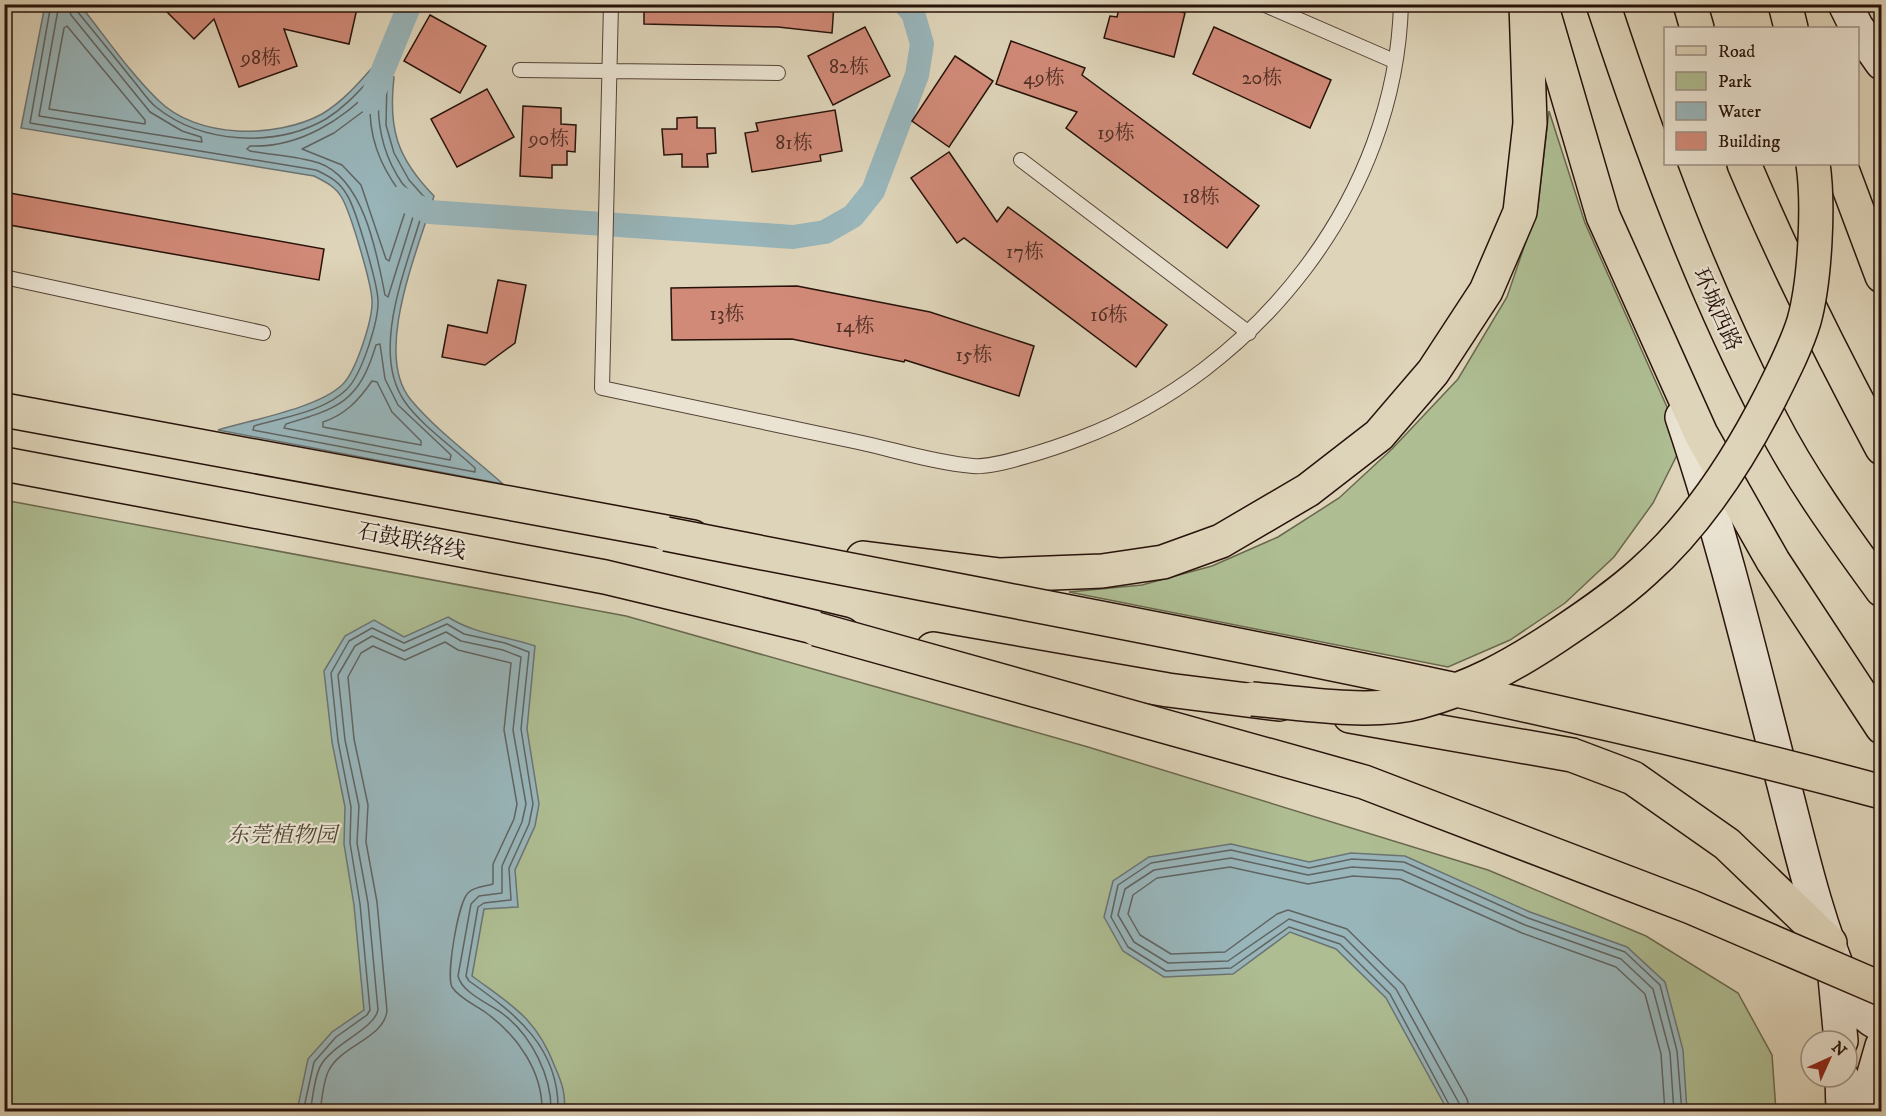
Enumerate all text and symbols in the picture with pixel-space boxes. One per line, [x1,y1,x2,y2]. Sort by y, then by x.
legend [1664,27,1859,165]
text: Road [1718,41,1755,63]
house number: 98栋 [240,46,281,71]
house number: 82栋 [829,55,869,80]
house number: 49栋 [1023,66,1065,91]
house number: 20栋 [1242,66,1282,91]
text: Park [1718,71,1752,93]
text: Water [1717,101,1761,123]
house number: 19栋 [1097,121,1135,146]
house number: 90栋 [528,127,569,152]
house number: 81栋 [775,131,813,156]
text: Building [1718,131,1780,153]
house number: 18栋 [1182,185,1220,210]
house number: 17栋 [1006,240,1044,265]
street label: 环城西路 [1686,264,1747,355]
house number: 13栋 [710,302,744,327]
house number: 16栋 [1090,303,1128,328]
house number: 14栋 [836,314,874,339]
house number: 15栋 [955,343,993,368]
street label: 石鼓联络线 [355,518,468,565]
park label: 东莞植物园 [227,822,340,849]
north arrow [1799,1029,1859,1089]
text: N [1827,1037,1851,1061]

